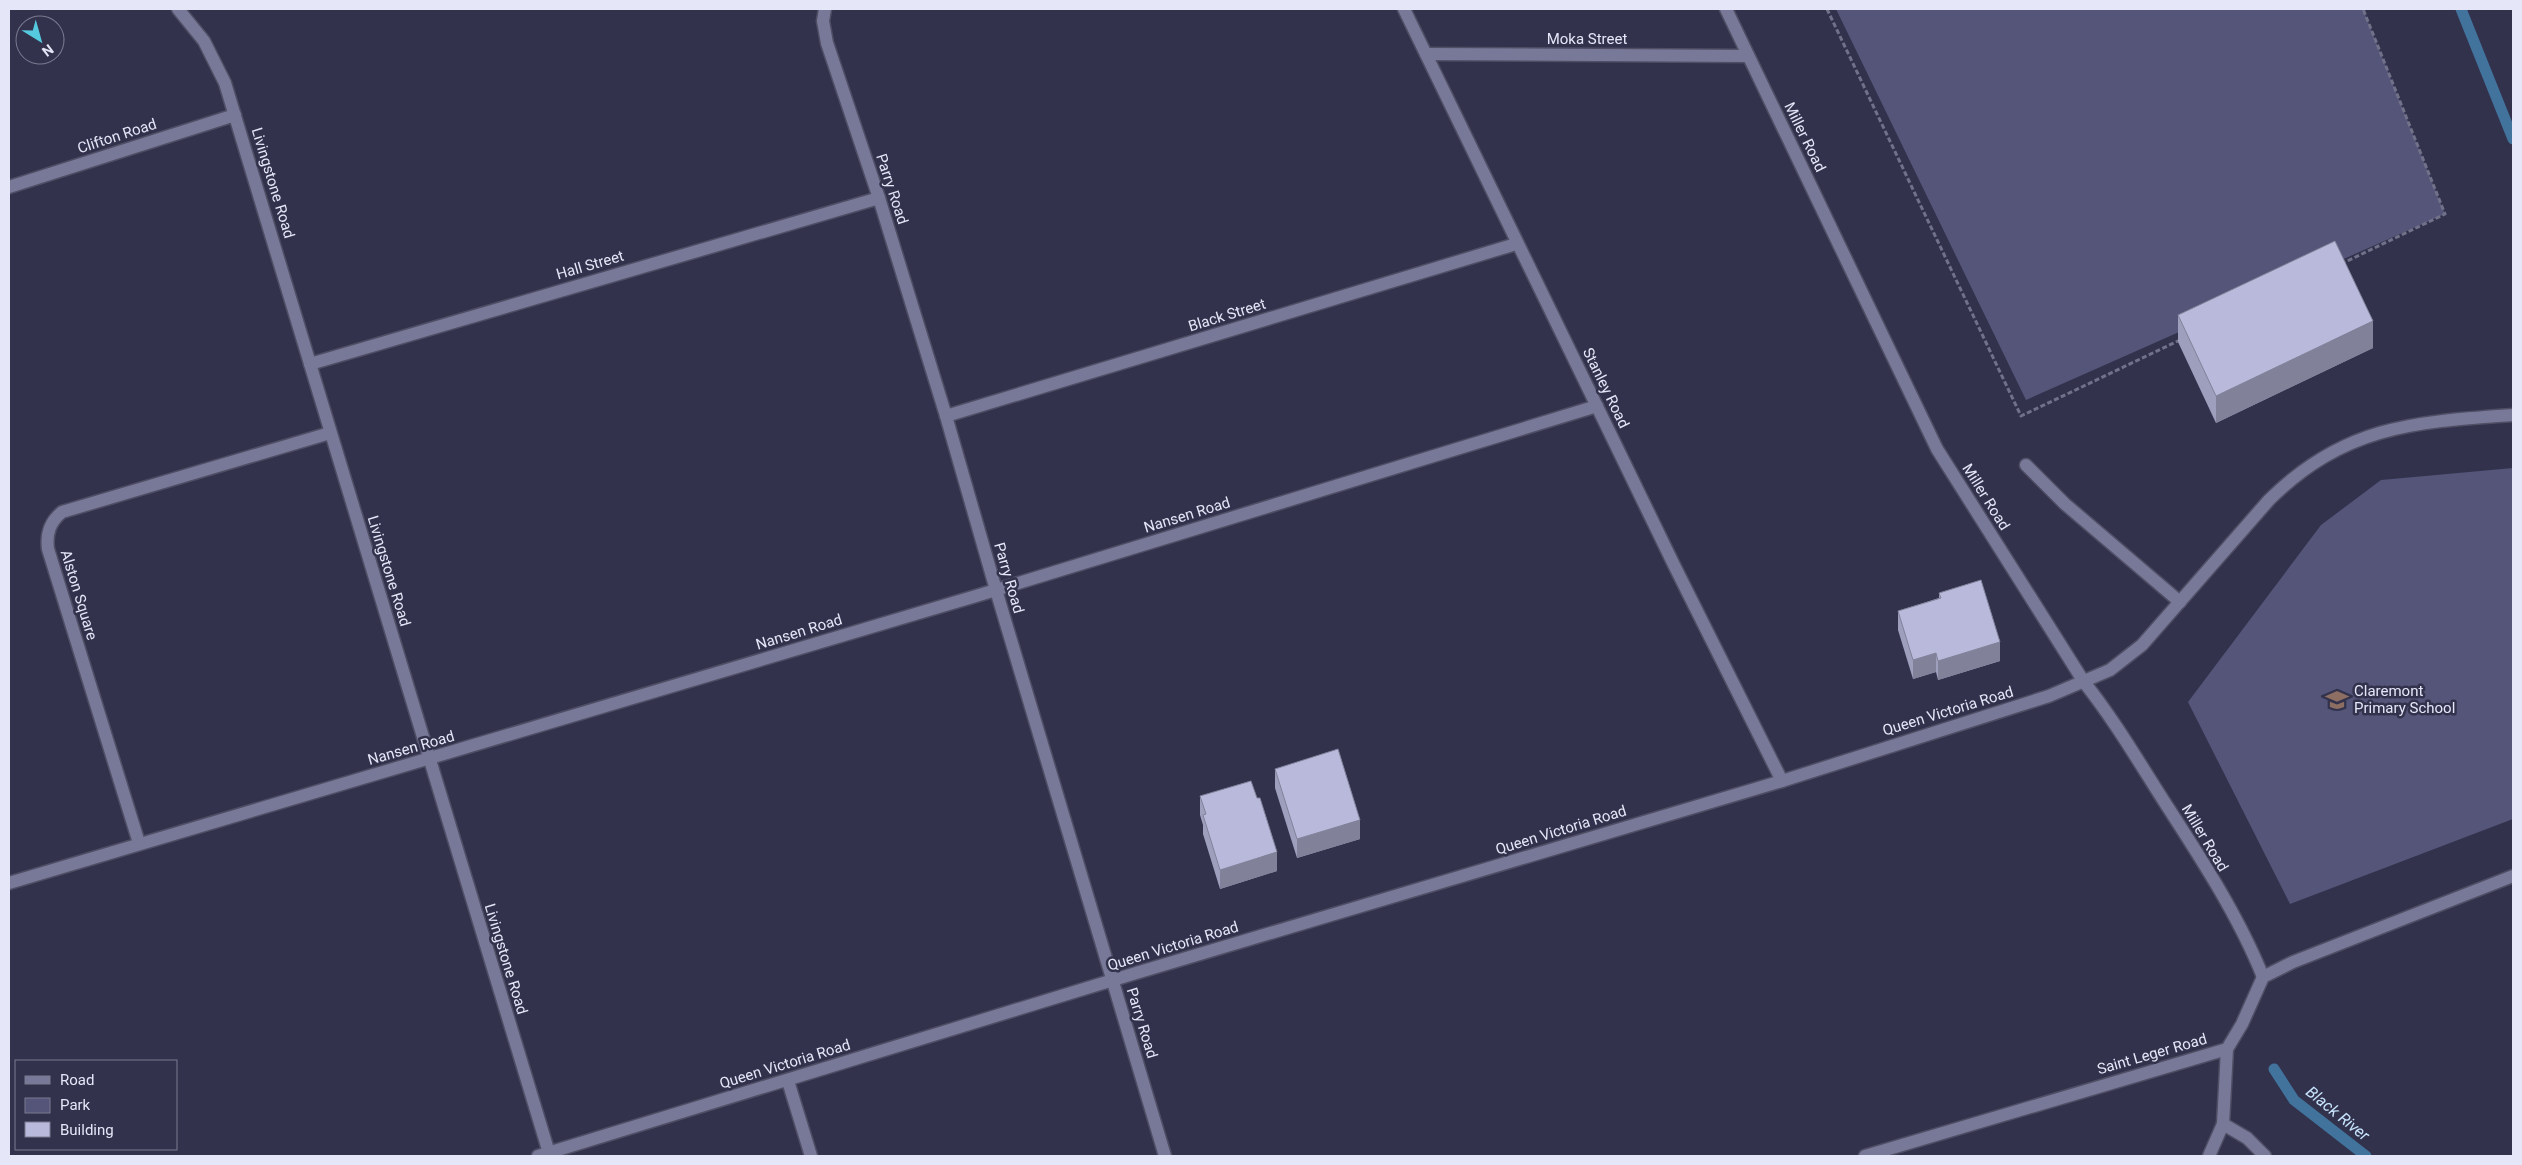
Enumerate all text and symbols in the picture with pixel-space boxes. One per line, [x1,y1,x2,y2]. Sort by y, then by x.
north arrow [15,15,65,65]
street label: Moka Street [1547,30,1627,48]
text: N [39,41,57,60]
street label: Miller Road [1780,99,1830,175]
street label: Clifton Road [75,115,159,157]
street label: Livingstone Road [248,125,298,241]
street label: Parry Road [872,151,912,227]
street label: Hall Street [554,247,626,283]
street label: Black Street [1186,295,1268,335]
street label: Stanley Road [1579,345,1633,431]
street label: Miller Road [1958,460,2014,534]
street label: Nansen Road [1142,493,1232,537]
street label: Livingstone Road [364,513,414,629]
street label: Parry Road [990,540,1028,616]
street label: Alston Square [57,548,101,642]
street label: Nansen Road [754,610,844,654]
place label: Claremont Primary School [2354,682,2455,717]
street label: Queen Victoria Road [1880,683,2016,739]
school or university icon: Claremont Primary School [2324,687,2350,713]
street label: Nansen Road [366,727,456,769]
street label: Miller Road [2178,801,2232,875]
street label: Queen Victoria Road [1493,802,1629,858]
street label: Livingstone Road [481,901,531,1017]
street label: Queen Victoria Road [1105,918,1241,974]
street label: Parry Road [1123,985,1161,1061]
street label: Saint Leger Road [2095,1030,2209,1078]
street label: Queen Victoria Road [717,1036,853,1092]
legend [15,1060,178,1150]
text: Road [60,1071,94,1089]
water label: Black River [2302,1082,2374,1145]
text: Park [60,1096,91,1114]
text: Building [60,1121,114,1139]

